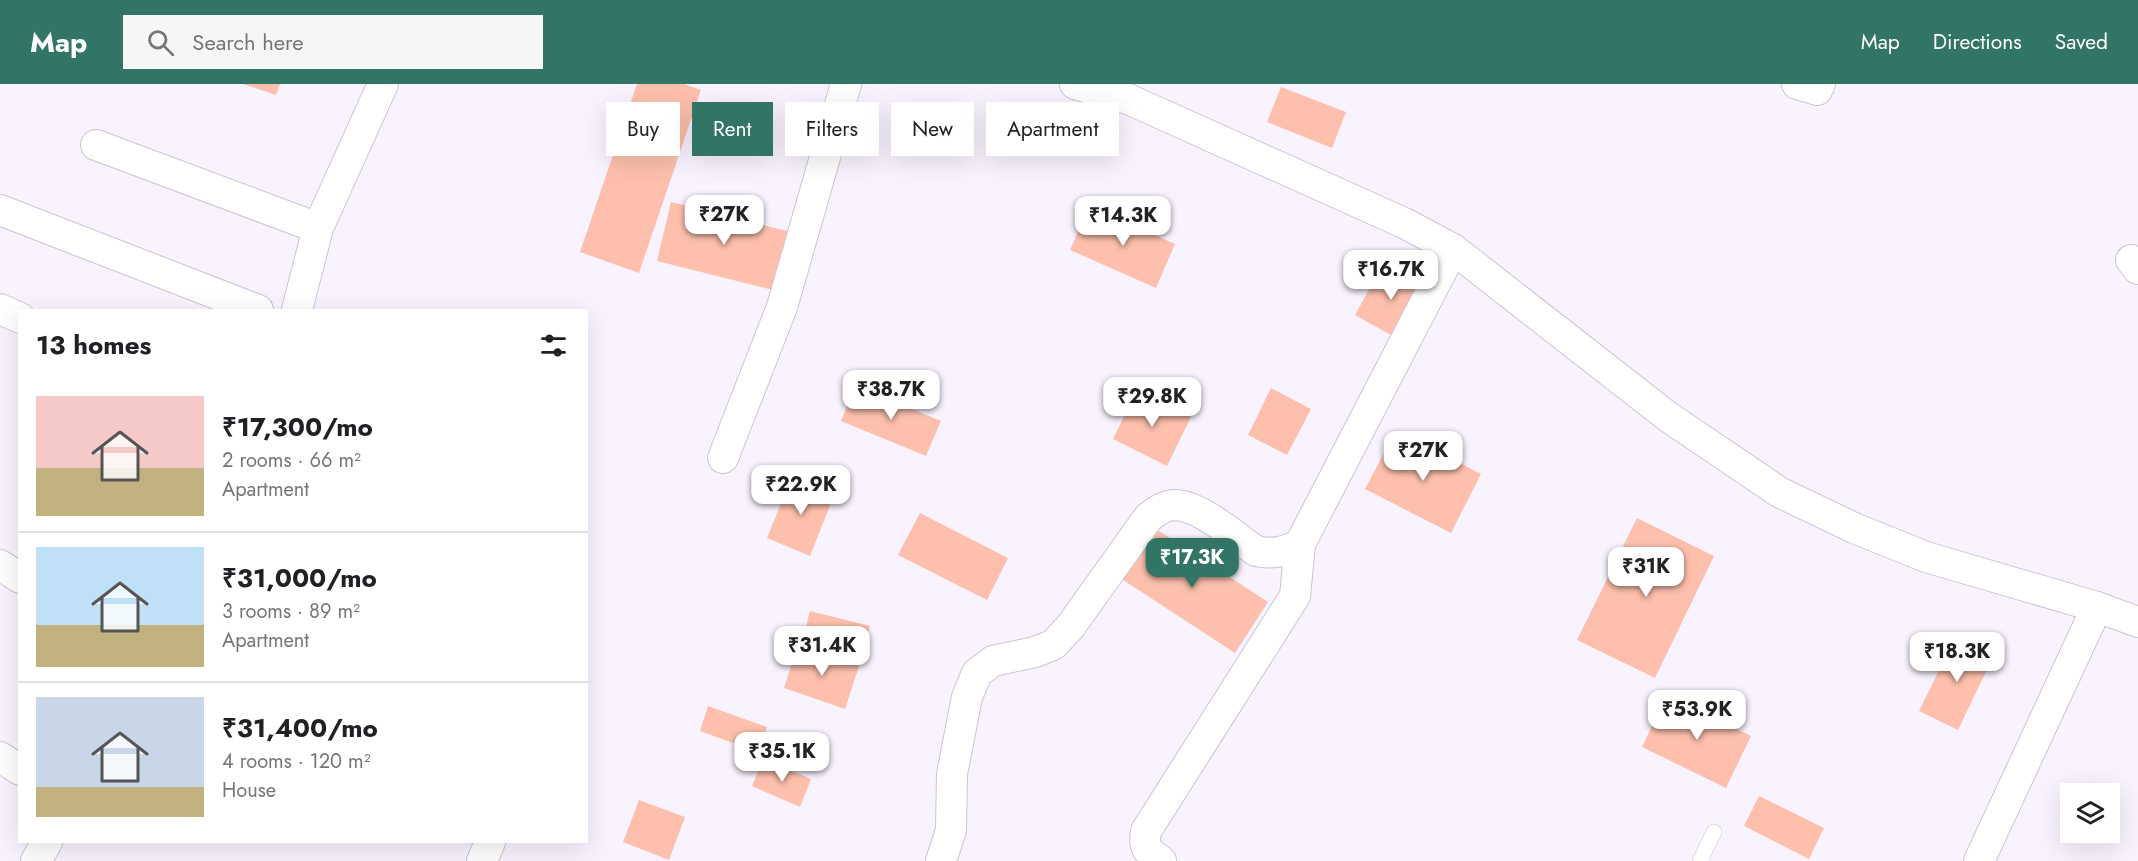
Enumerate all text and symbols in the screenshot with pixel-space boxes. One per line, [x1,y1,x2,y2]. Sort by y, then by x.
search box [123,15,543,69]
text: Map [30,22,87,63]
icon: search [144,26,177,59]
text: Search here [192,26,304,58]
text: Map [1861,27,1900,57]
text: Directions [1933,27,2022,57]
text: Saved [2055,27,2108,57]
chip: Buy [606,102,680,156]
chip: Rent [692,102,773,156]
chip: Filters [785,102,879,156]
chip: New [891,102,974,156]
chip: Apartment [986,102,1119,156]
pin: ₹27K [688,195,760,246]
pin: ₹14.3K [1074,196,1172,247]
text: ₹27K [699,200,749,229]
text: ₹14.3K [1089,201,1157,230]
pin: ₹16.7K [1342,250,1440,301]
text: ₹16.7K [1357,255,1425,284]
text: 13 homes [36,326,151,364]
icon: filters [537,329,570,362]
pin: ₹38.7K [842,370,940,421]
text: ₹38.7K [857,375,925,404]
pin: ₹29.8K [1103,377,1201,428]
text: ₹29.8K [1117,382,1187,411]
text: ₹17,300/mo [222,408,373,446]
icon: home [84,420,156,492]
pin: ₹27K [1387,431,1459,482]
text: ₹27K [1398,436,1448,465]
text: 2 rooms · 66 m² [222,446,361,475]
pin: ₹22.9K [752,465,850,516]
text: ₹22.9K [765,470,837,499]
text: Apartment [222,475,309,504]
pin: ₹17.3K [1143,538,1241,589]
text: ₹17.3K [1160,543,1224,572]
pin: ₹31K [1610,547,1682,598]
text: ₹31K [1622,552,1670,581]
text: ₹31,000/mo [222,559,377,597]
icon: home [84,571,156,643]
text: 3 rooms · 89 m² [222,597,360,626]
text: Apartment [222,626,309,655]
pin: ₹31.4K [773,626,871,677]
text: ₹31.4K [788,631,856,660]
pin: ₹18.3K [1908,632,2006,683]
text: ₹18.3K [1924,637,1990,666]
pin: ₹53.9K [1648,690,1746,741]
text: ₹53.9K [1662,695,1732,724]
text: ₹31,400/mo [222,709,378,747]
icon: home [84,721,156,793]
pin: ₹35.1K [733,732,831,783]
text: ₹35.1K [748,737,816,766]
text: 4 rooms · 120 m² [222,747,371,776]
text: House [222,776,276,805]
map controls [2060,783,2120,843]
button: layers [2060,783,2120,843]

